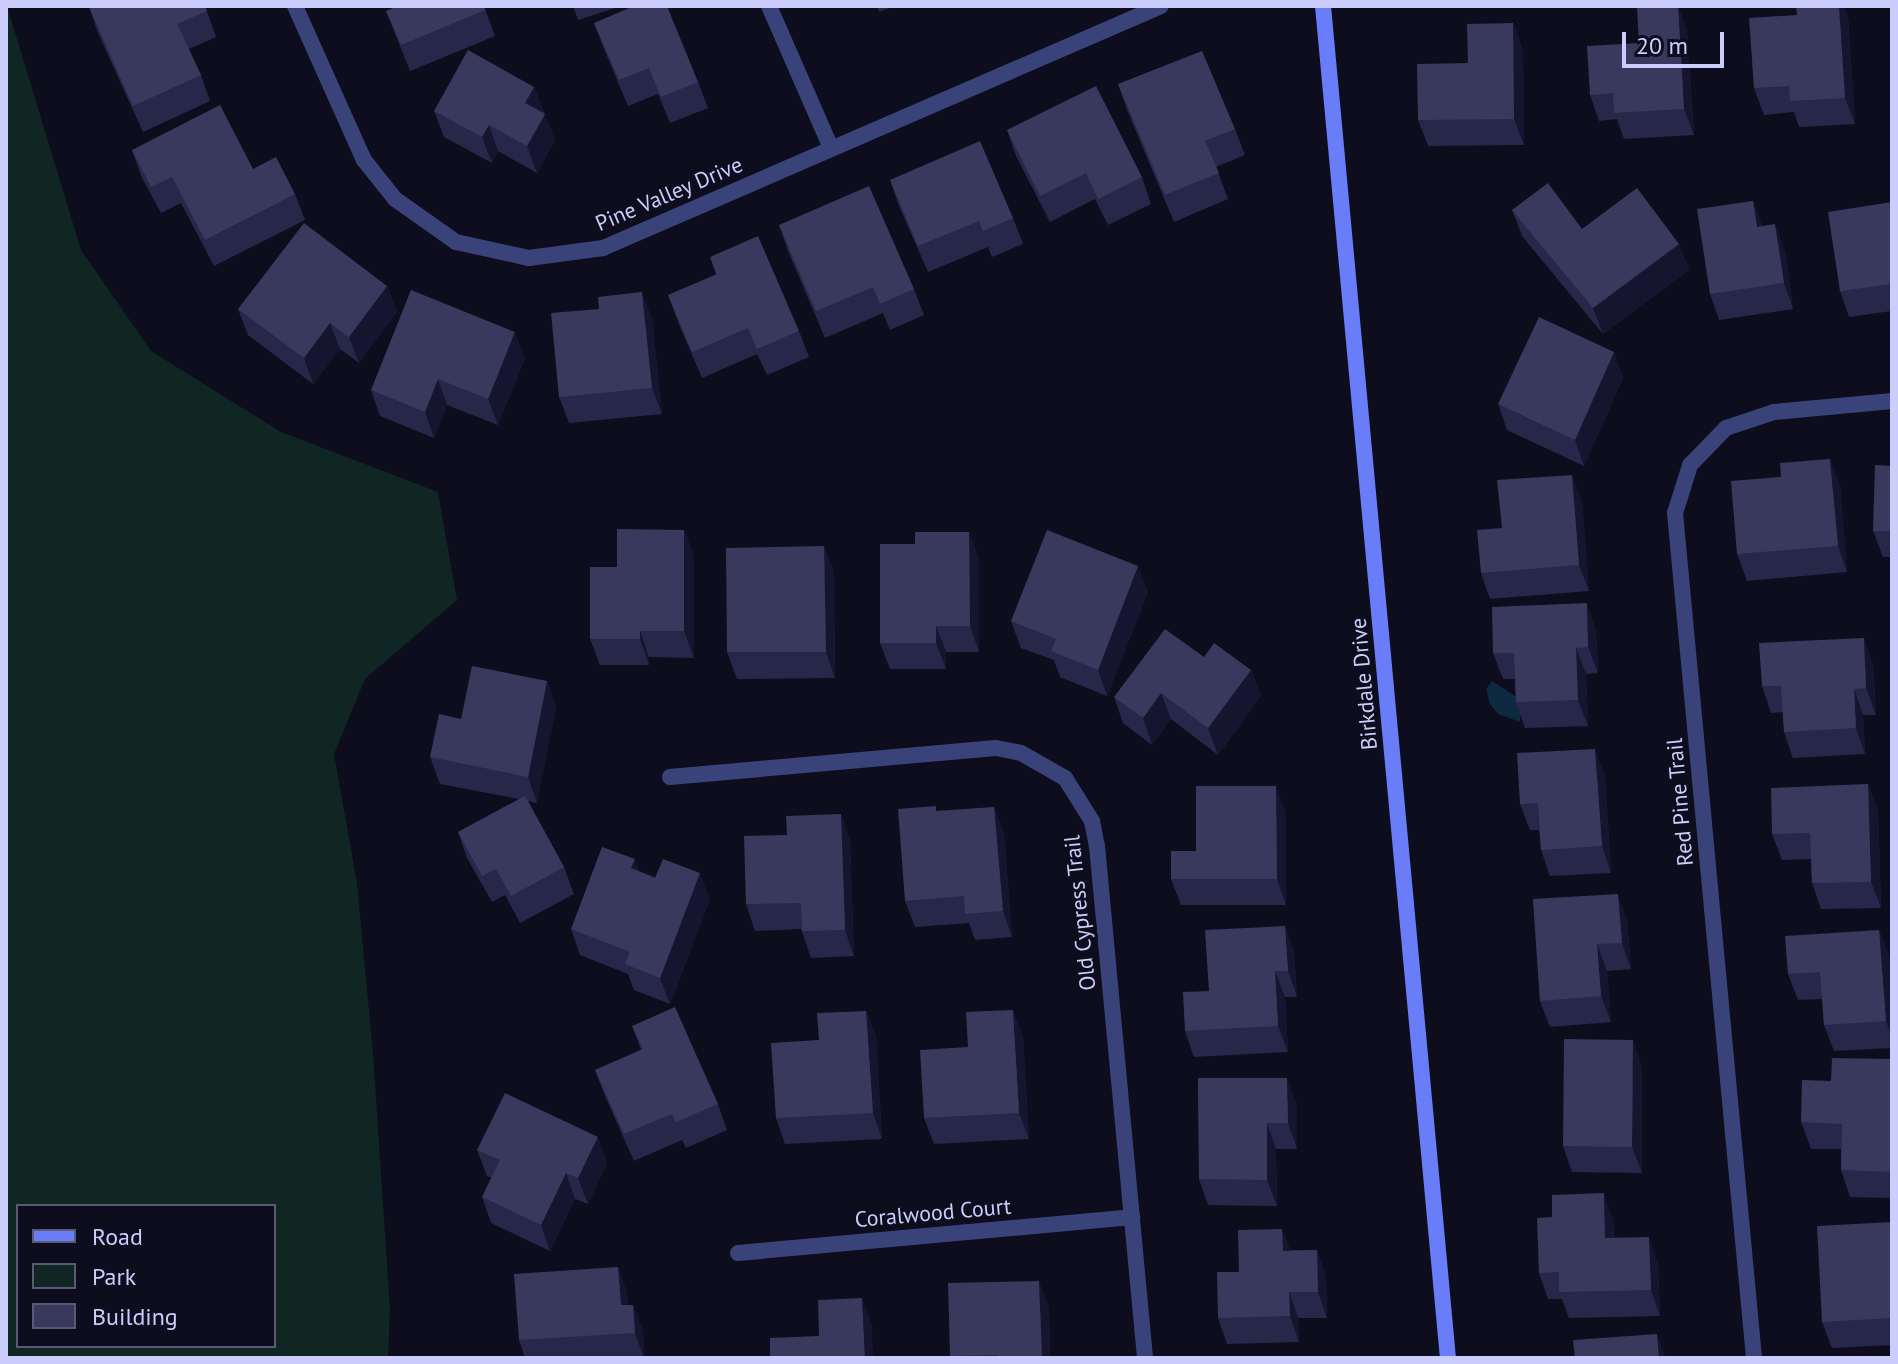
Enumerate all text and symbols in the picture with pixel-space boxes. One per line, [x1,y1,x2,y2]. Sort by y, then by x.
scale bar [1626,16,1728,66]
text: 20 m [1636,30,1688,61]
street label: Pine Valley Drive [591,151,747,237]
street label: Birkdale Drive [1345,617,1383,751]
street label: Red Pine Trail [1661,737,1699,867]
street label: Old Cypress Trail [1059,834,1101,992]
street label: Coralwood Court [854,1193,1012,1233]
legend [16,1204,276,1348]
text: Road [92,1221,143,1252]
text: Park [92,1261,136,1292]
text: Building [92,1301,178,1332]

